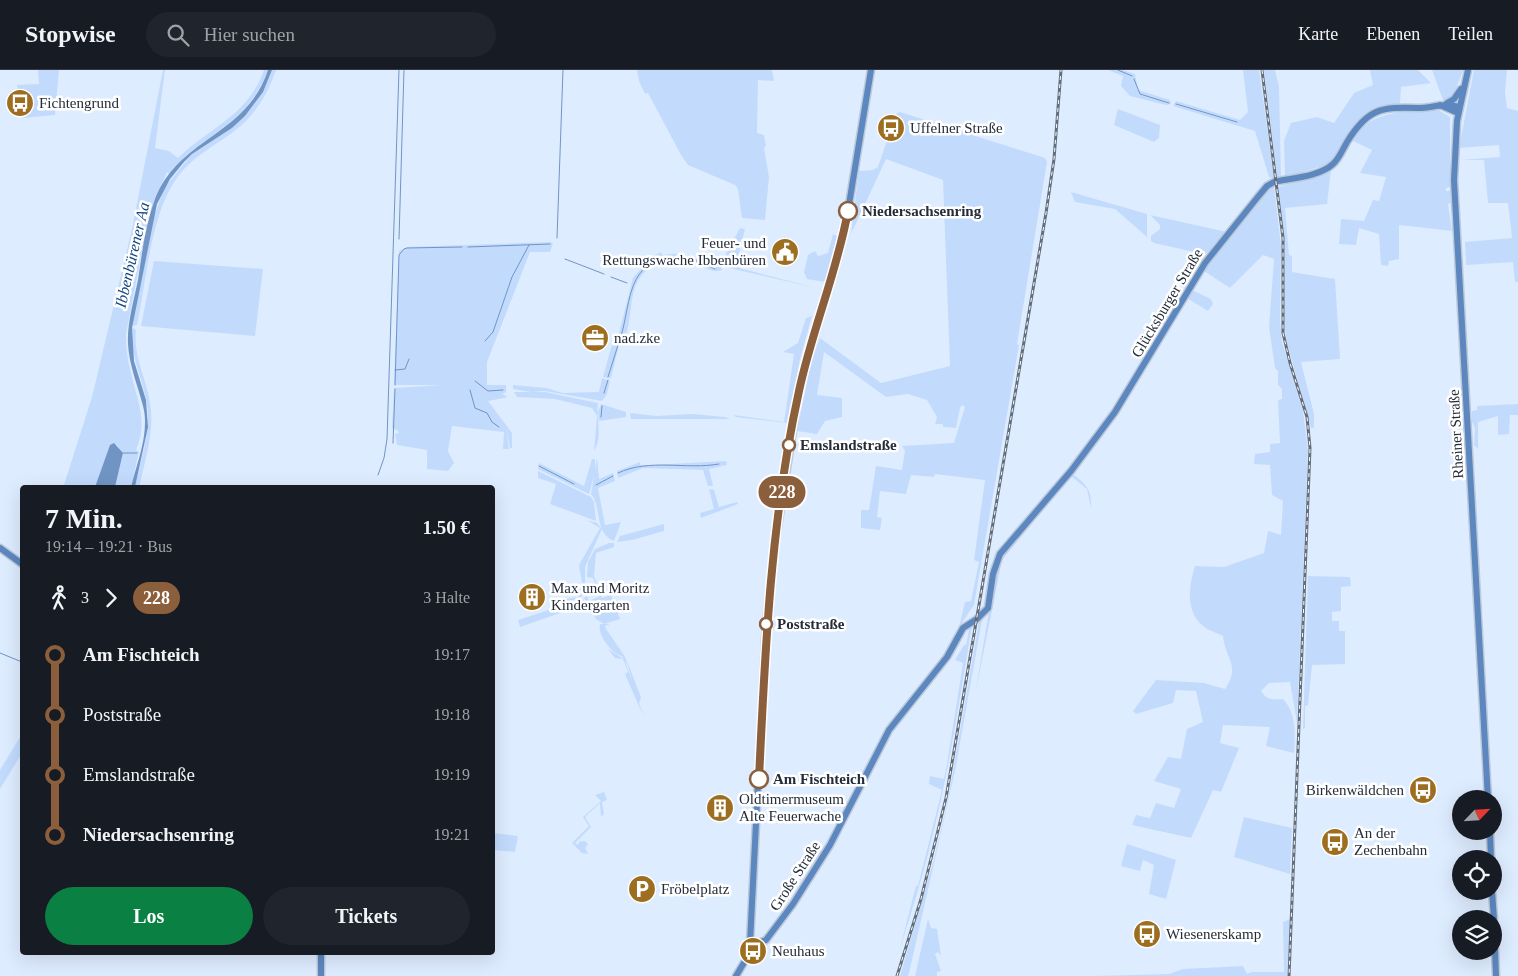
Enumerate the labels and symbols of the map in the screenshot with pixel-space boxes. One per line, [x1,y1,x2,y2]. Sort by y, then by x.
bus stop icon: Fichtengrund [5,88,35,118]
place label: Fichtengrund [39,95,119,111]
bus stop icon: Uffelner Straße [876,113,906,143]
place label: Uffelner Straße [910,120,1003,136]
water label: Ibbenbürener Aa [111,200,152,310]
marker: Niedersachsenring [838,201,858,221]
place label: Niedersachsenring [862,203,982,219]
place label: Feuer- und Rettungswache Ibbenbüren [602,235,766,268]
public building icon: Feuer- und Rettungswache Ibbenbüren [770,237,800,267]
street label: Glücksburger Straße [1128,246,1206,360]
office icon: nad.zke [580,323,610,353]
place label: nad.zke [614,330,661,346]
street label: Rheiner Straße [1446,389,1466,479]
place label: Emslandstraße [800,437,897,453]
marker: Emslandstraße [782,438,796,452]
line badge: 228 [753,476,811,508]
place label: Max und Moritz Kindergarten [551,580,650,613]
building icon: Max und Moritz Kindergarten [517,582,547,612]
place label: Poststraße [777,616,845,632]
marker: Poststraße [759,617,773,631]
marker: Am Fischteich [749,769,769,789]
place label: Am Fischteich [773,771,866,787]
bus stop icon: Birkenwäldchen [1408,775,1438,805]
place label: Birkenwäldchen [1306,782,1404,798]
north arrow [1452,790,1502,840]
place label: Oldtimermuseum Alte Feuerwache [739,791,844,824]
building icon: Oldtimermuseum Alte Feuerwache [705,793,735,823]
place label: An der Zechenbahn [1354,825,1428,858]
bus stop icon: An der Zechenbahn [1320,827,1350,857]
street label: Große Straße [767,838,824,914]
parking icon: Fröbelplatz [627,874,657,904]
place label: Fröbelplatz [661,881,730,897]
bus stop icon: Wiesenerskamp [1132,919,1162,949]
place label: Wiesenerskamp [1166,926,1261,942]
bus stop icon: Neuhaus [738,936,768,966]
place label: Neuhaus [772,943,825,959]

